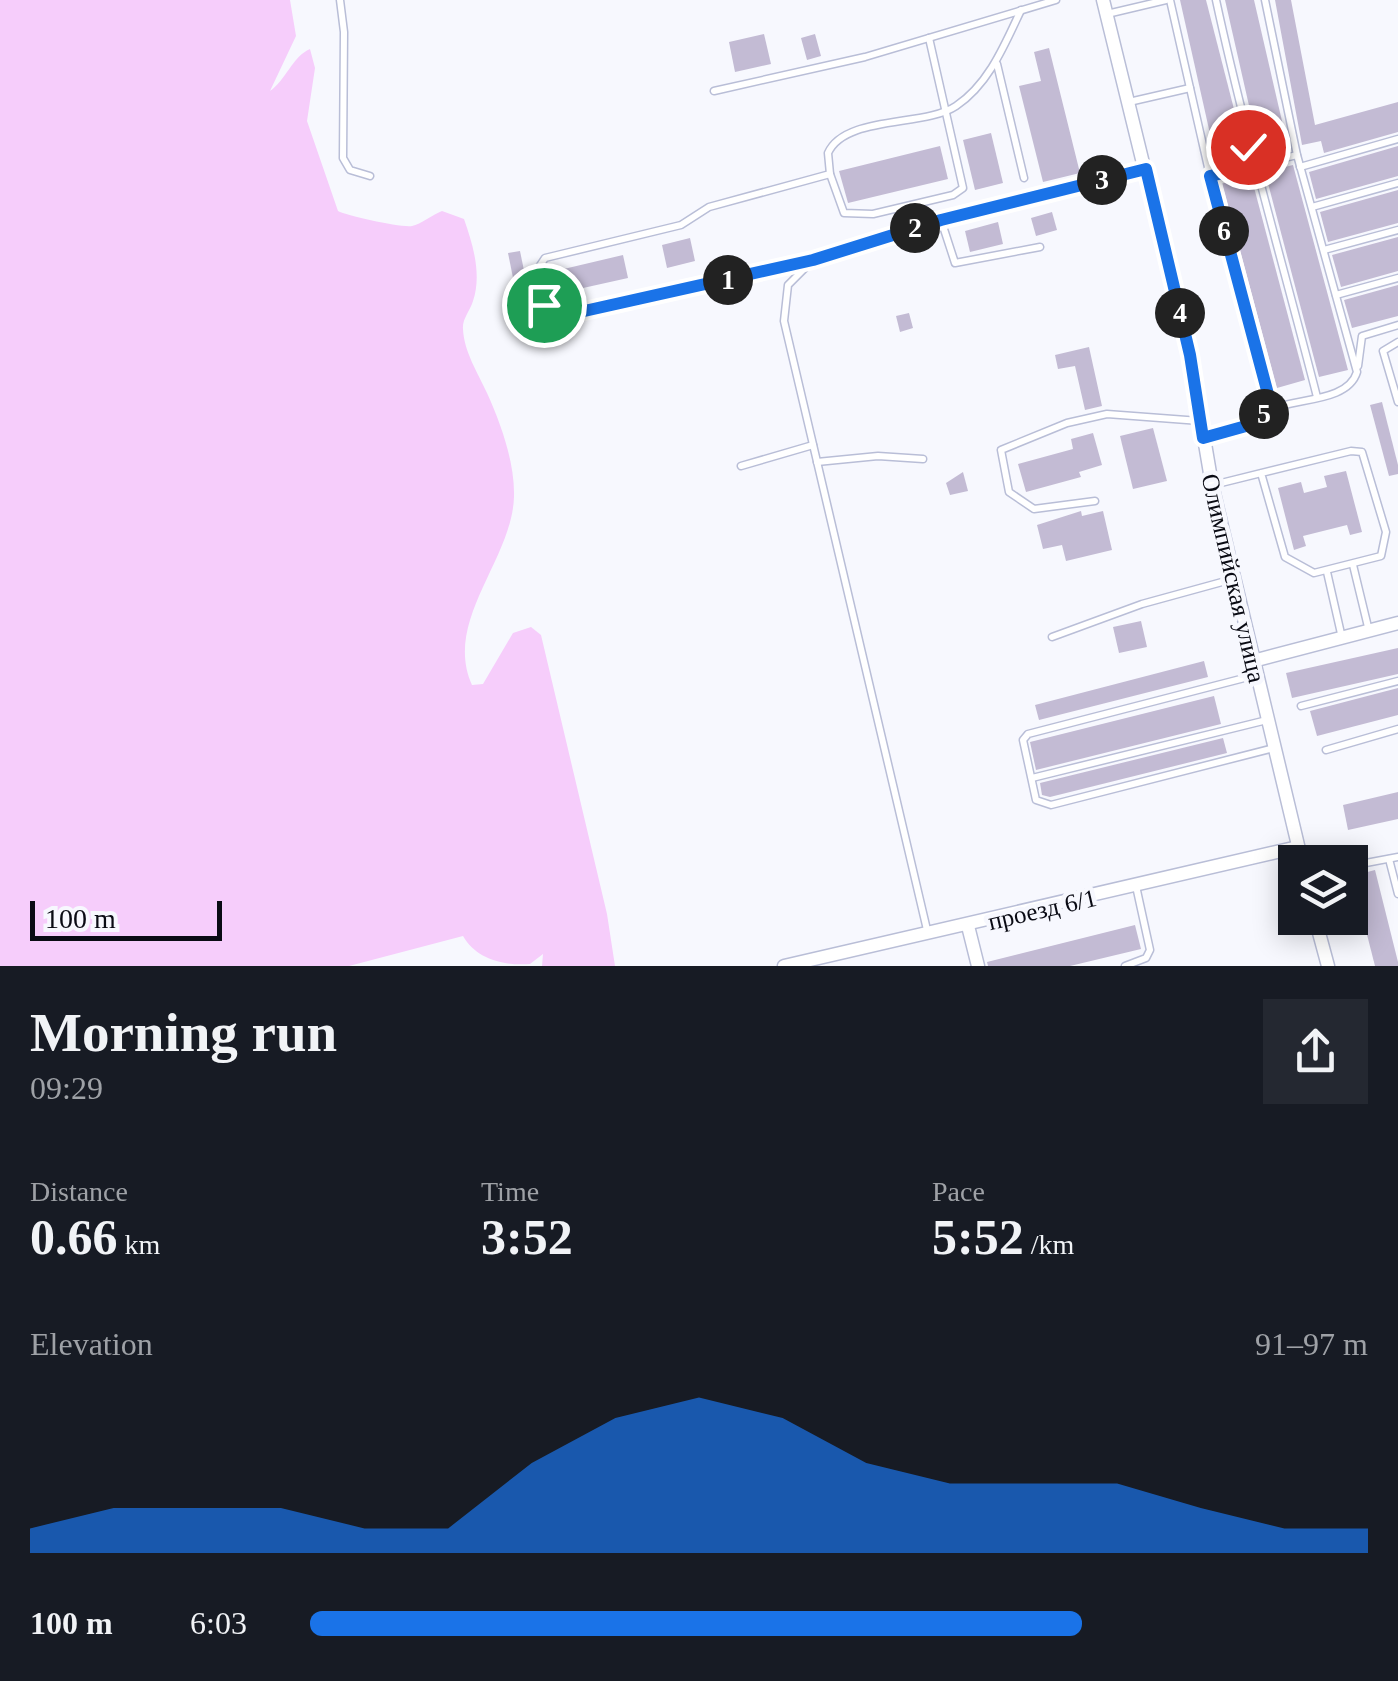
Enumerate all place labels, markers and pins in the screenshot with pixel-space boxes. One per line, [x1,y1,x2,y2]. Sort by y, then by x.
pin [1206,105,1291,190]
pin: 3 [1077,155,1127,205]
pin: 2 [890,203,940,253]
pin: 6 [1199,206,1249,256]
pin: 1 [703,255,753,305]
pin [502,263,587,348]
pin: 4 [1155,288,1205,338]
pin: 5 [1239,389,1289,439]

